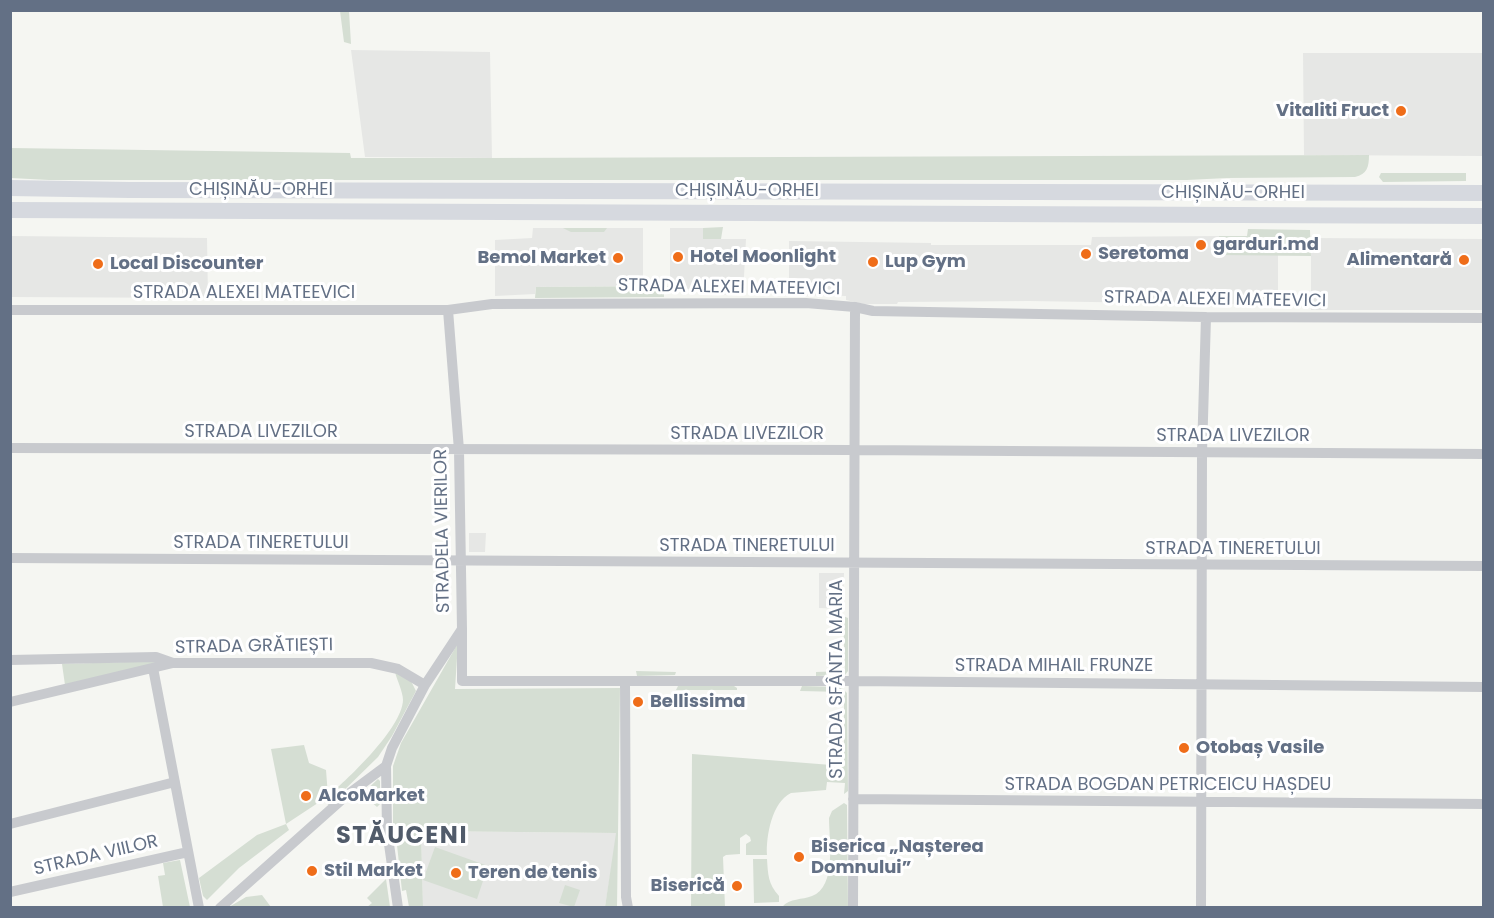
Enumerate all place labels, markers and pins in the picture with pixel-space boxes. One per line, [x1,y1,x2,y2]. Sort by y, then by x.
place label: Vitaliti Fruct [1276,100,1389,122]
marker: Vitaliti Fruct [1394,104,1408,118]
place label: garduri.md [1213,234,1319,256]
marker: garduri.md [1194,238,1208,252]
place label: Seretoma [1098,243,1189,265]
place label: Hotel Moonlight [690,246,836,268]
place label: Bemol Market [477,247,606,269]
marker: Seretoma [1079,247,1093,261]
place label: Alimentară [1346,249,1452,271]
marker: Hotel Moonlight [671,250,685,264]
marker: Bemol Market [611,251,625,265]
place label: Lup Gym [885,251,966,273]
place label: Local Discounter [110,253,263,275]
marker: Alimentară [1457,253,1471,267]
marker: Lup Gym [866,255,880,269]
marker: Local Discounter [91,257,105,271]
place label: Bellissima [650,691,746,713]
marker: Bellissima [631,695,645,709]
place label: Otobaș Vasile [1196,737,1324,759]
marker: Otobaș Vasile [1177,741,1191,755]
place label: AlcoMarket [318,785,425,807]
marker: AlcoMarket [299,789,313,803]
place label: Biserica „Nașterea Domnului” [811,836,984,878]
marker: Biserica „Nașterea Domnului” [792,850,806,864]
place label: Stil Market [324,860,423,882]
place label: Teren de tenis [468,862,597,884]
marker: Stil Market [305,864,319,878]
marker: Teren de tenis [449,866,463,880]
place label: Biserică [651,875,725,897]
marker: Biserică [730,879,744,893]

